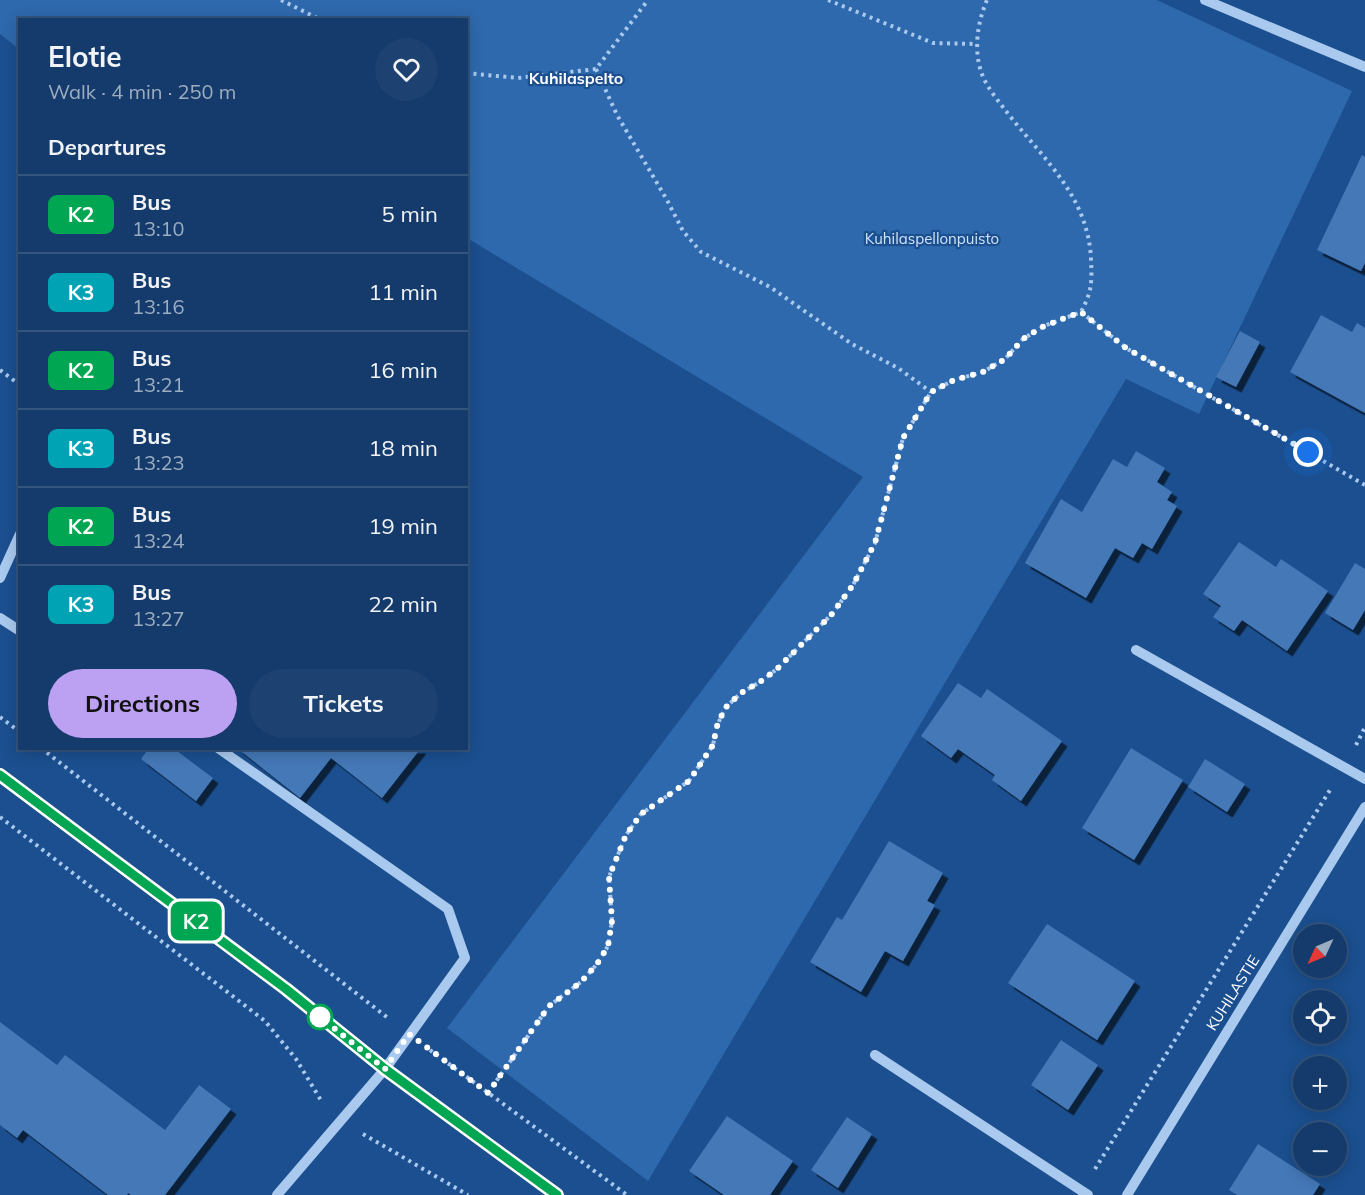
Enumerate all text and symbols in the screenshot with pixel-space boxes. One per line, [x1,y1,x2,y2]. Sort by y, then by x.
button: heart [375,38,438,101]
text: Elotie [48,39,122,74]
district label: Kuhilaspelto [529,68,623,88]
text: Walk · 4 min · 250 m [48,79,236,104]
text: Departures [48,133,166,161]
text: Bus [132,188,171,216]
text: 5 min [382,200,438,228]
text: K2 [68,201,94,227]
text: 13:10 [132,216,185,241]
park label: Kuhilaspellonpuisto [865,229,999,248]
text: Bus [132,266,171,294]
text: 11 min [368,278,438,306]
text: K3 [68,279,94,305]
text: 13:16 [132,294,185,319]
text: Bus [132,344,171,372]
text: 16 min [368,356,438,384]
text: K2 [68,357,94,383]
text: 13:21 [132,372,185,397]
text: Bus [132,422,171,450]
text: 18 min [368,434,438,462]
text: K3 [68,435,94,461]
your location [1293,437,1323,467]
text: 13:23 [132,450,185,475]
text: Bus [132,500,171,528]
text: 19 min [368,512,438,540]
text: K2 [68,513,94,539]
text: 13:24 [132,528,185,553]
text: Bus [132,578,171,606]
text: 22 min [368,590,438,618]
text: K3 [68,591,94,617]
text: 13:27 [132,606,185,631]
button: Directions [48,669,237,738]
button: Tickets [249,669,438,738]
line badge: K2 [169,902,223,940]
text: K2 [183,908,209,934]
north arrow [1293,924,1347,978]
map controls [1293,924,1347,1176]
street label: KUHILASTIE [1202,951,1263,1034]
button: locate [1293,990,1347,1044]
unlabelled marker [307,1004,333,1030]
button: + [1293,1056,1347,1110]
button: − [1293,1122,1347,1176]

